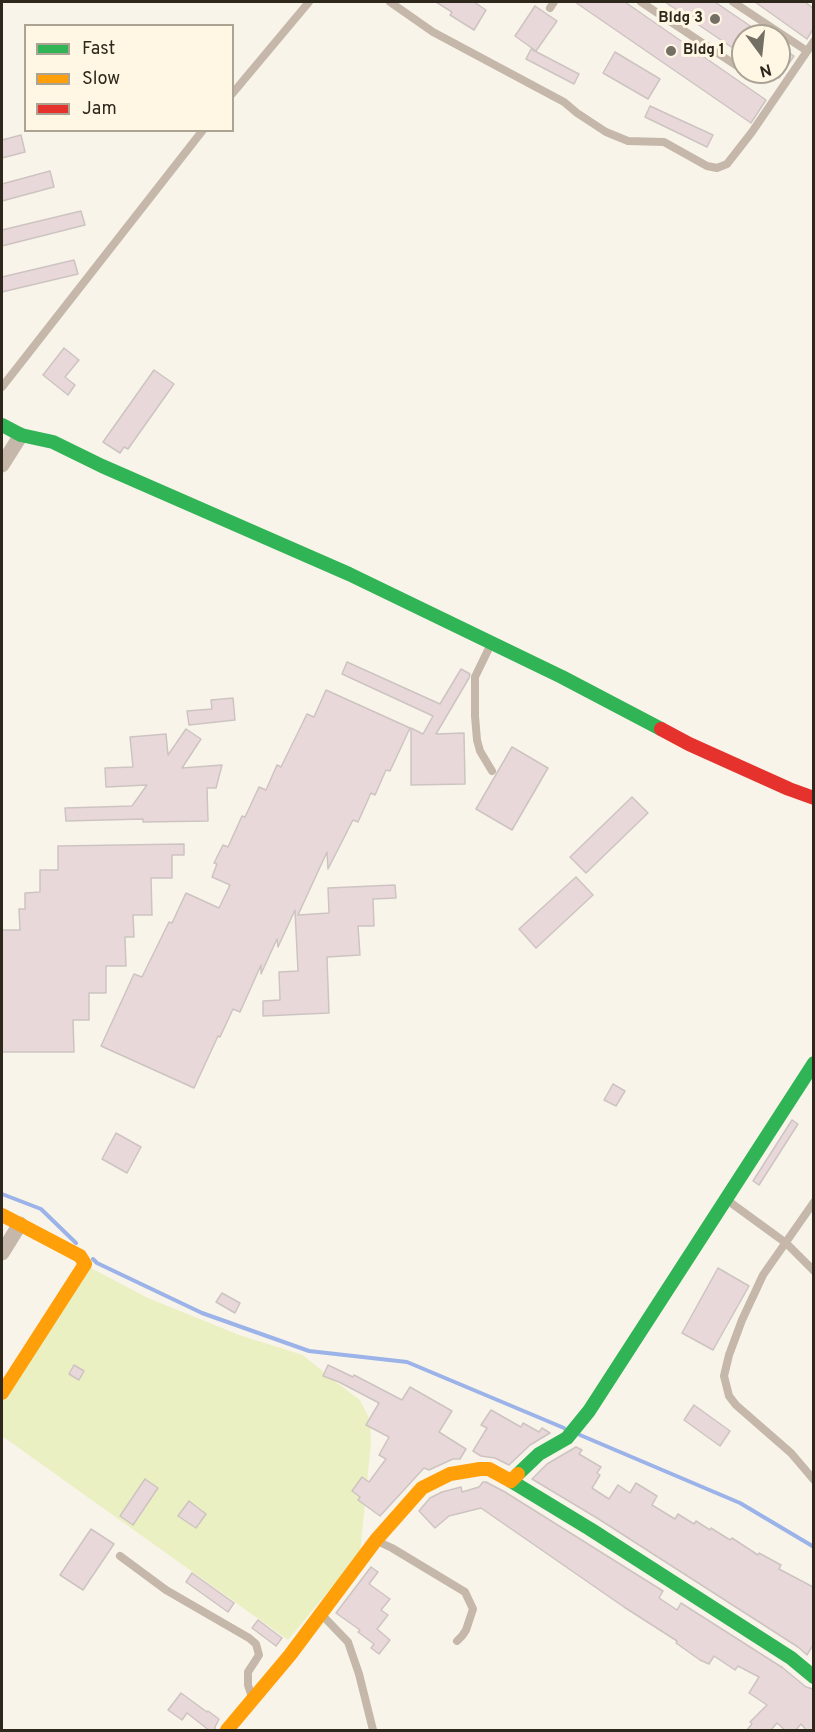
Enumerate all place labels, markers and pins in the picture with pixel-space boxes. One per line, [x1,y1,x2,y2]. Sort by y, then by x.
place label: Bldg 3 [658,10,703,28]
marker: Bldg 3 [708,12,722,26]
place label: Bldg 1 [683,42,725,60]
marker: Bldg 1 [664,44,678,58]

